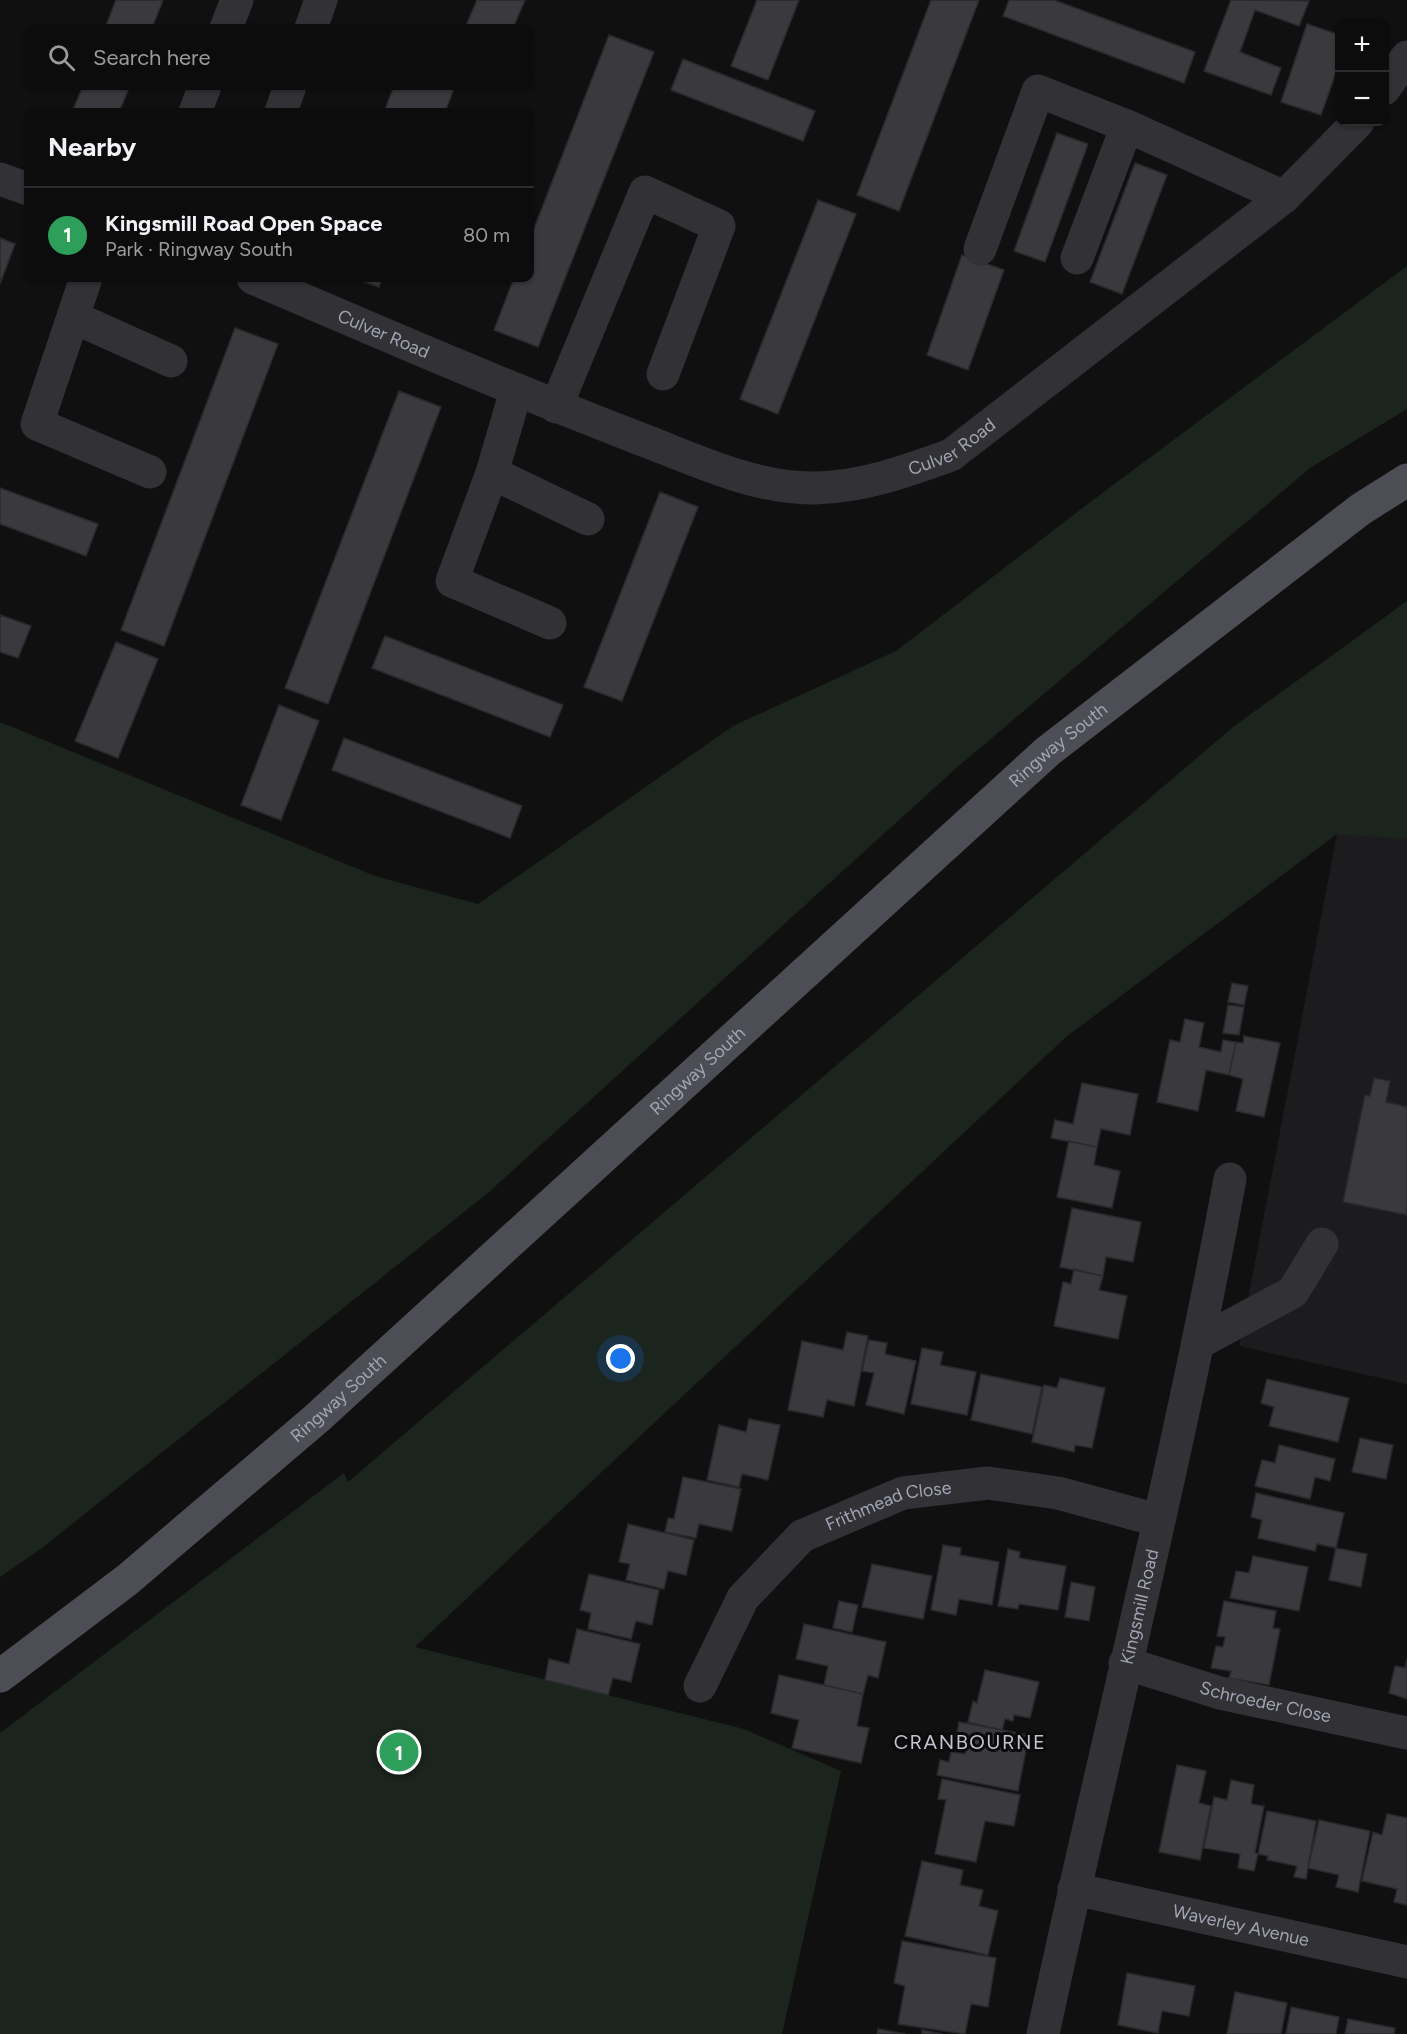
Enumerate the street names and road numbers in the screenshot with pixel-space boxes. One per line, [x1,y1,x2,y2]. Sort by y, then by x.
street label: Culver Road [334,305,433,363]
street label: Culver Road [905,414,1000,480]
street label: Ringway South [1004,698,1112,792]
street label: Ringway South [645,1022,750,1120]
street label: Ringway South [286,1349,391,1447]
street label: Frithmead Close [822,1476,953,1536]
street label: Kingsmill Road [1116,1547,1163,1667]
street label: Schroeder Close [1197,1676,1333,1727]
street label: Waverley Avenue [1171,1900,1311,1951]

